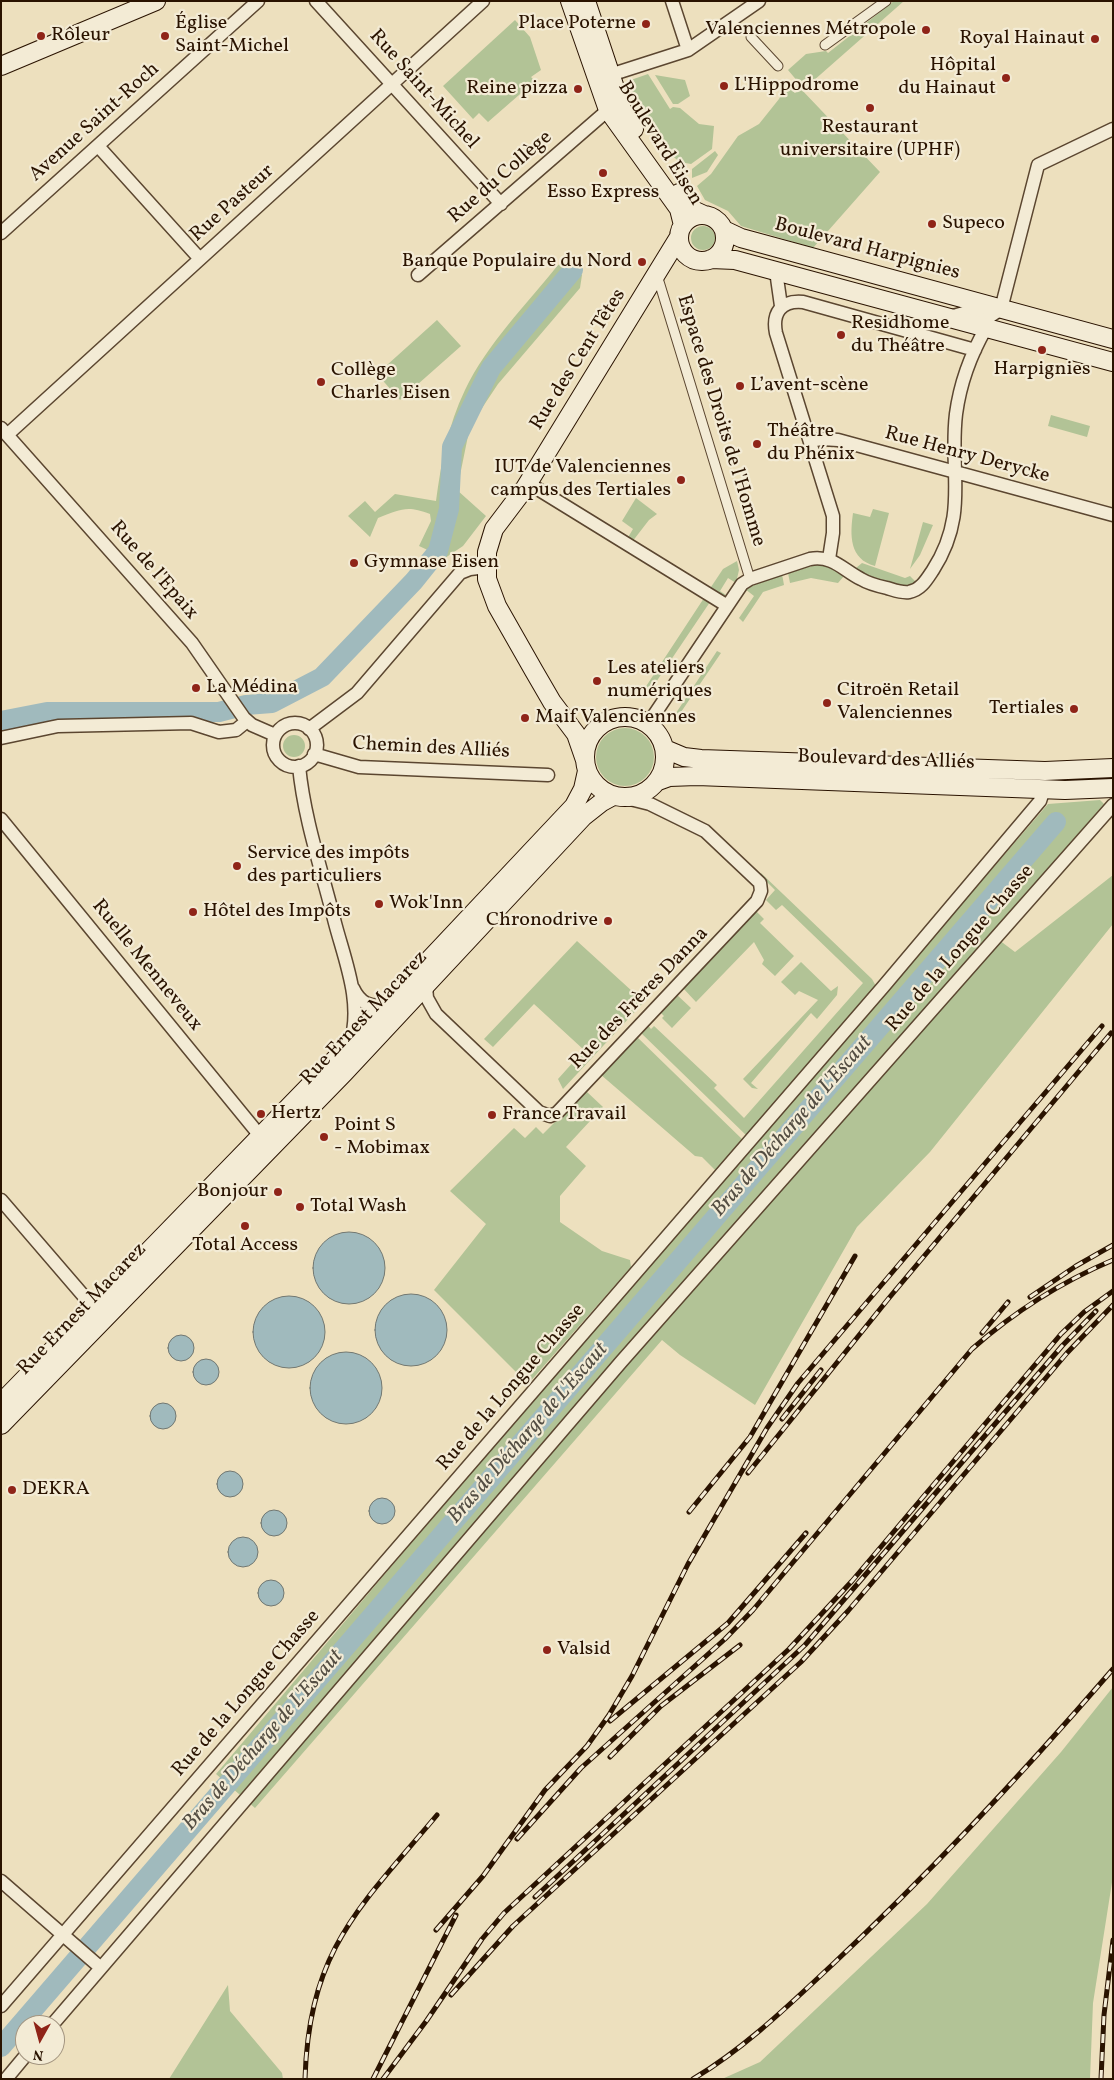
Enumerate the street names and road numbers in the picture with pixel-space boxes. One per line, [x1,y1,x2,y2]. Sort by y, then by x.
street label: Rue Saint-Michel [363,25,483,155]
street label: Avenue Saint-Roch [25,58,165,188]
street label: Boulevard Eisen [611,77,707,211]
street label: Rue du Collège [444,126,558,230]
street label: Rue Pasteur [186,160,280,248]
street label: Boulevard Harpignies [772,214,962,286]
street label: Rue des Cent Têtes [526,285,632,435]
street label: Espace des Droits de l'Homme [670,292,770,550]
street label: Rue Henry Derycke [882,422,1052,490]
street label: Rue de l'Epaix [104,517,202,625]
street label: Chemin des Alliés [352,733,510,765]
street label: Boulevard des Alliés [797,746,975,776]
street label: Rue de la Longue Chasse [882,861,1040,1037]
street label: Ruelle Menneveux [86,895,206,1037]
street label: Rue des Frères Danna [566,923,714,1075]
street label: Rue Ernest Macarez [296,947,434,1091]
street label: Rue Ernest Macarez [14,1239,152,1381]
street label: Rue de la Longue Chasse [433,1300,591,1476]
street label: Rue de la Longue Chasse [168,1606,326,1782]

